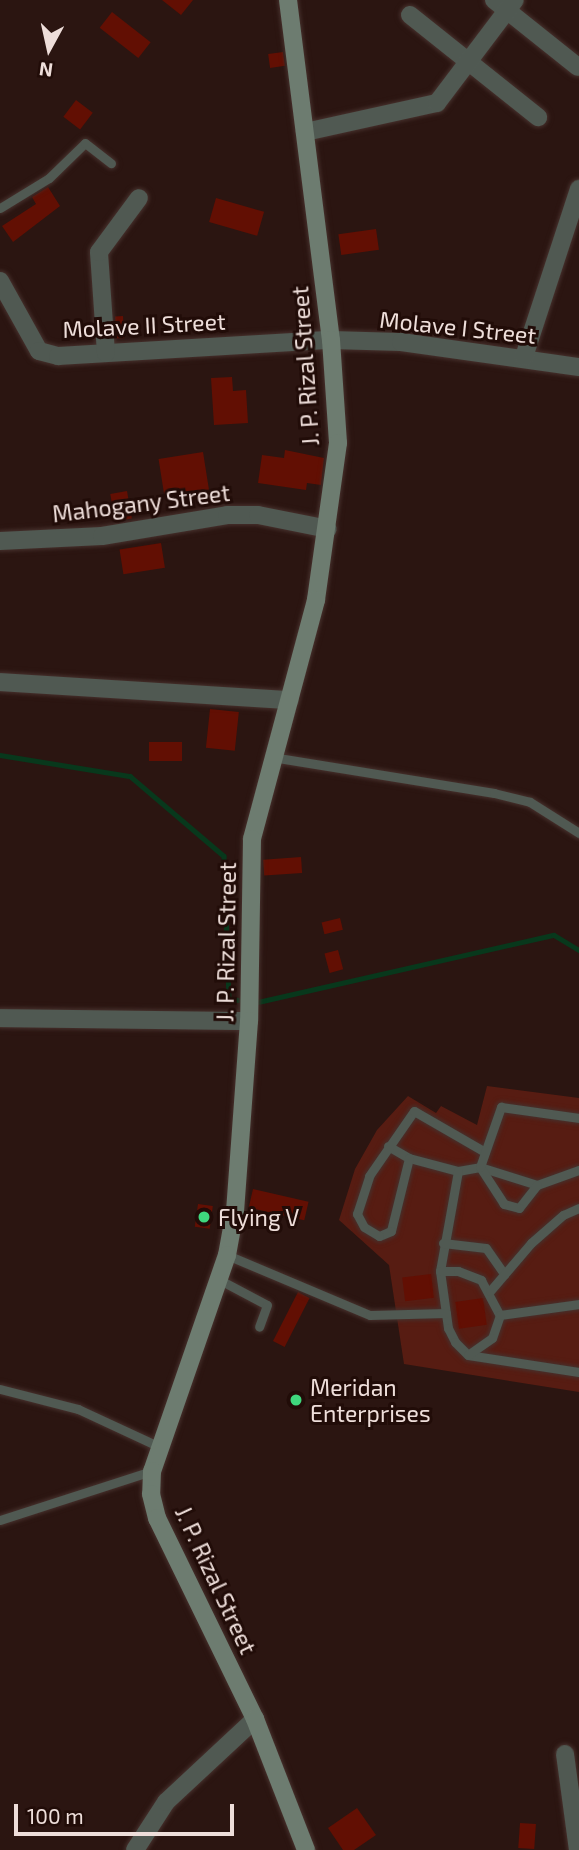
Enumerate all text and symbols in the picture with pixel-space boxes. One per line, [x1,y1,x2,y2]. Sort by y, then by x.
north arrow [14,14,84,84]
text: N [38,58,54,83]
street label: J. P. Rizal Street [286,285,324,447]
street label: Molave I Street [378,305,538,349]
street label: Molave II Street [62,307,226,343]
street label: Mahogany Street [50,478,232,528]
street label: J. P. Rizal Street [211,862,241,1022]
place label: Flying V [218,1203,300,1231]
marker: Flying V [196,1209,212,1225]
place label: Meridan Enterprises [310,1373,431,1427]
marker: Meridan Enterprises [288,1392,304,1408]
street label: J. P. Rizal Street [170,1501,262,1659]
scale bar [18,1790,238,1834]
text: 100 m [27,1803,84,1828]

